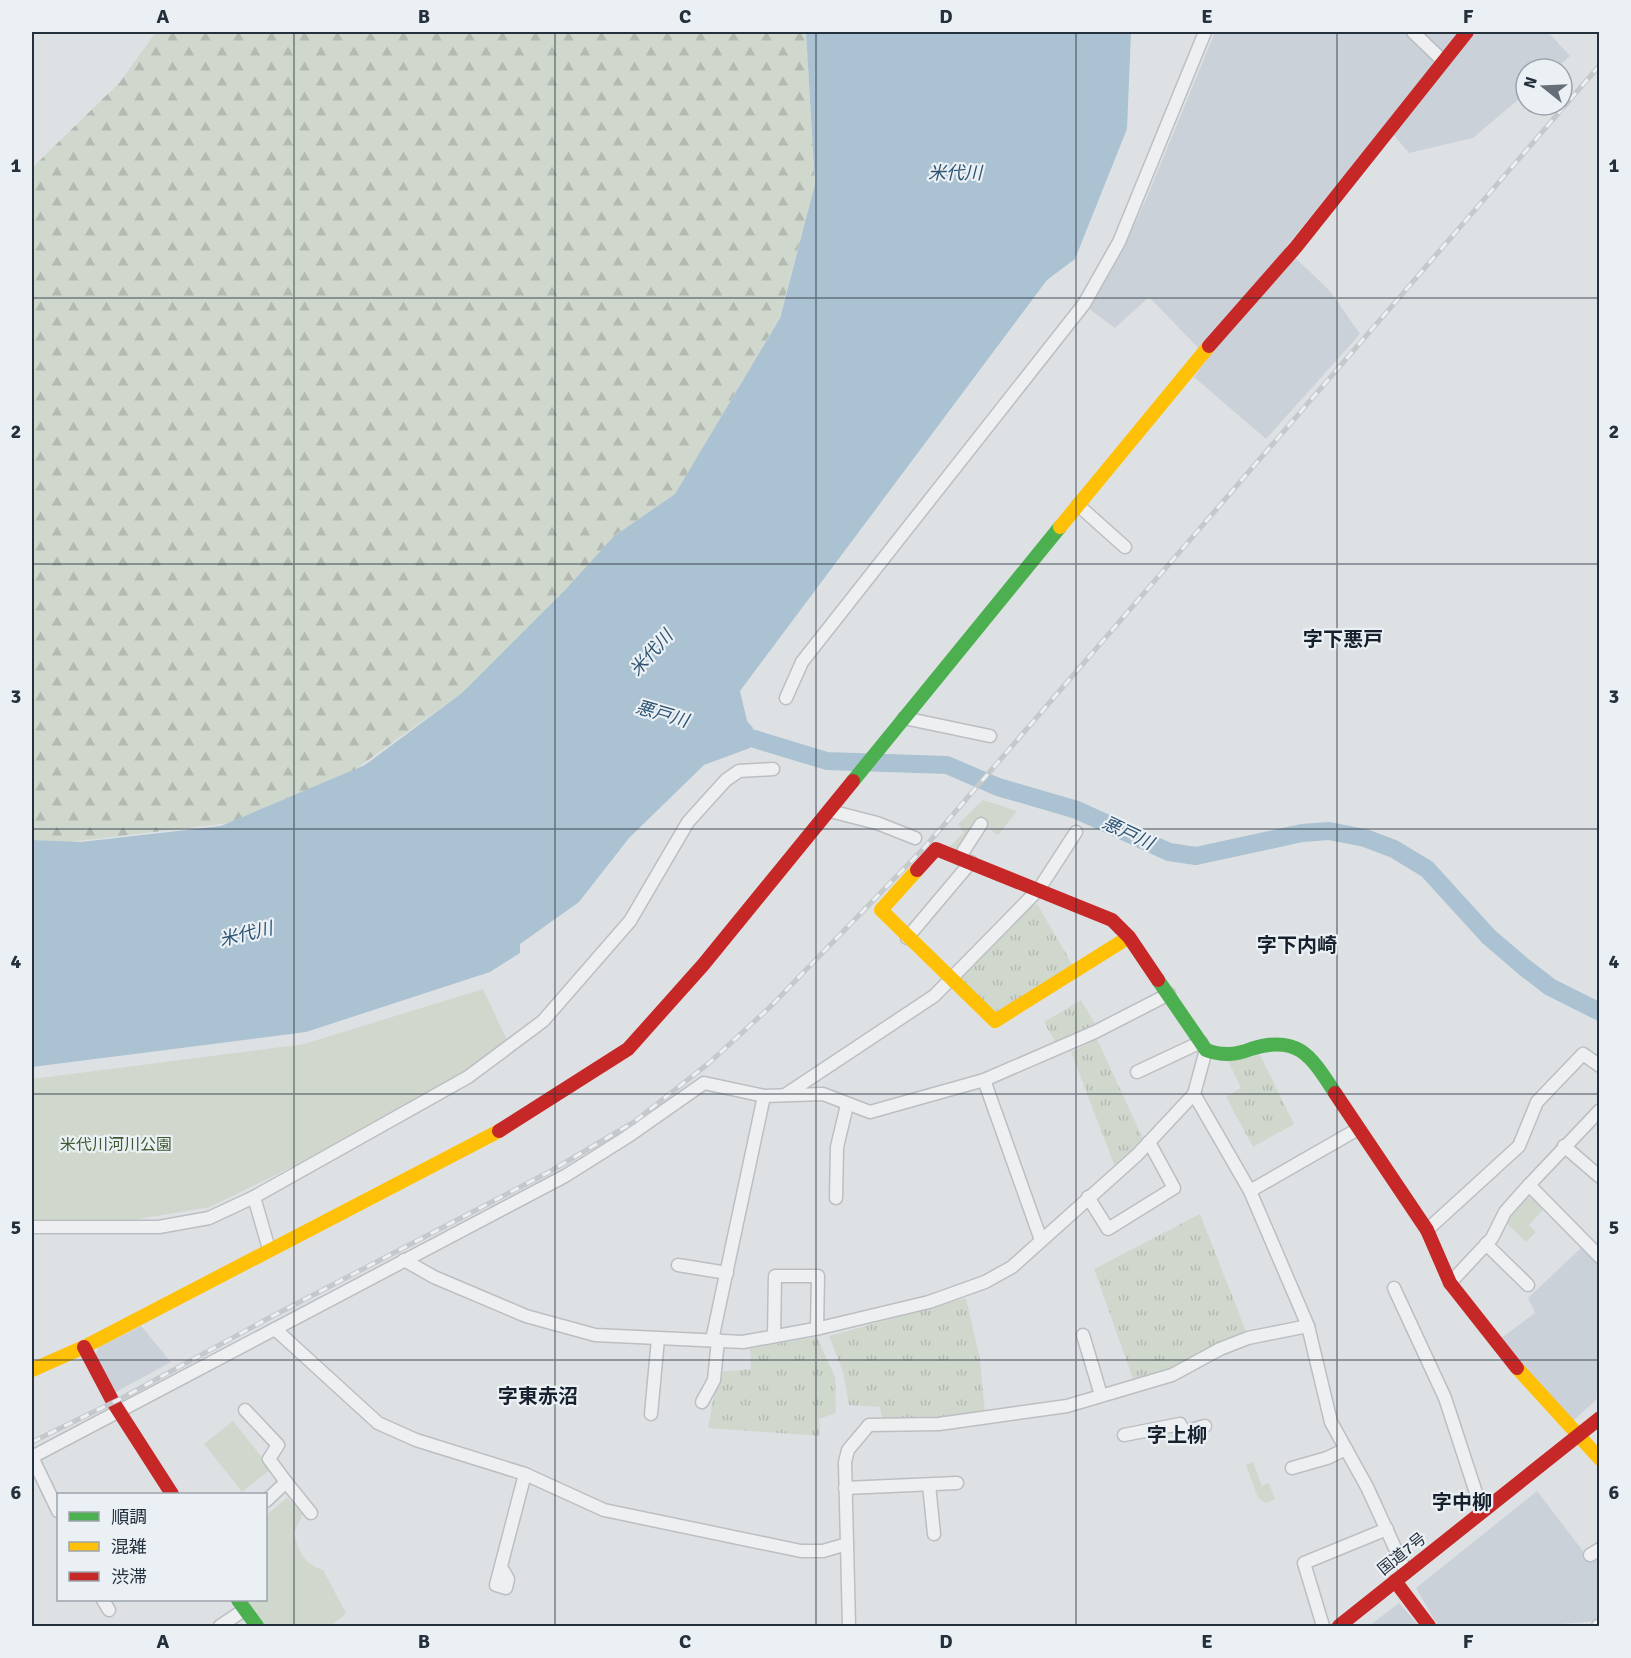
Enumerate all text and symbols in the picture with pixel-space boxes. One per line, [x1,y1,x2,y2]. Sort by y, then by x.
text: A [157,4,170,29]
text: B [418,4,430,29]
text: C [679,4,691,29]
text: D [939,4,953,29]
text: E [1201,4,1213,29]
text: F [1463,4,1474,29]
north arrow [1514,57,1574,117]
text: N [1519,74,1542,91]
text: 1 [11,153,22,178]
text: 1 [1609,153,1620,178]
water label: 米代川 [928,162,984,184]
text: 2 [11,419,21,444]
text: 2 [1609,419,1619,444]
water label: 米代川 [625,624,679,680]
district label: 字下悪戸 [1303,627,1383,652]
text: 3 [11,684,21,709]
text: 3 [1609,684,1619,709]
water label: 悪戸川 [633,696,693,733]
water label: 悪戸川 [1099,812,1159,855]
water label: 米代川 [217,917,277,951]
district label: 字下内崎 [1257,933,1337,958]
text: 4 [11,949,22,974]
text: 4 [1609,949,1620,974]
park label: 米代川河川公園 [60,1135,172,1155]
text: 5 [11,1215,21,1240]
text: 5 [1609,1215,1619,1240]
district label: 字東赤沼 [498,1384,578,1409]
district label: 字上柳 [1147,1423,1207,1448]
text: 6 [11,1480,22,1505]
text: 6 [1609,1480,1620,1505]
district label: 字中柳 [1432,1490,1492,1515]
legend [57,1493,267,1601]
text: 順調 [111,1506,147,1528]
street label: 国道7号 [1374,1528,1430,1580]
text: 混雑 [111,1536,147,1558]
text: 渋滞 [111,1566,147,1588]
text: A [157,1629,170,1654]
text: B [418,1629,430,1654]
text: C [679,1629,691,1654]
text: D [939,1629,953,1654]
text: E [1201,1629,1213,1654]
text: F [1463,1629,1474,1654]

